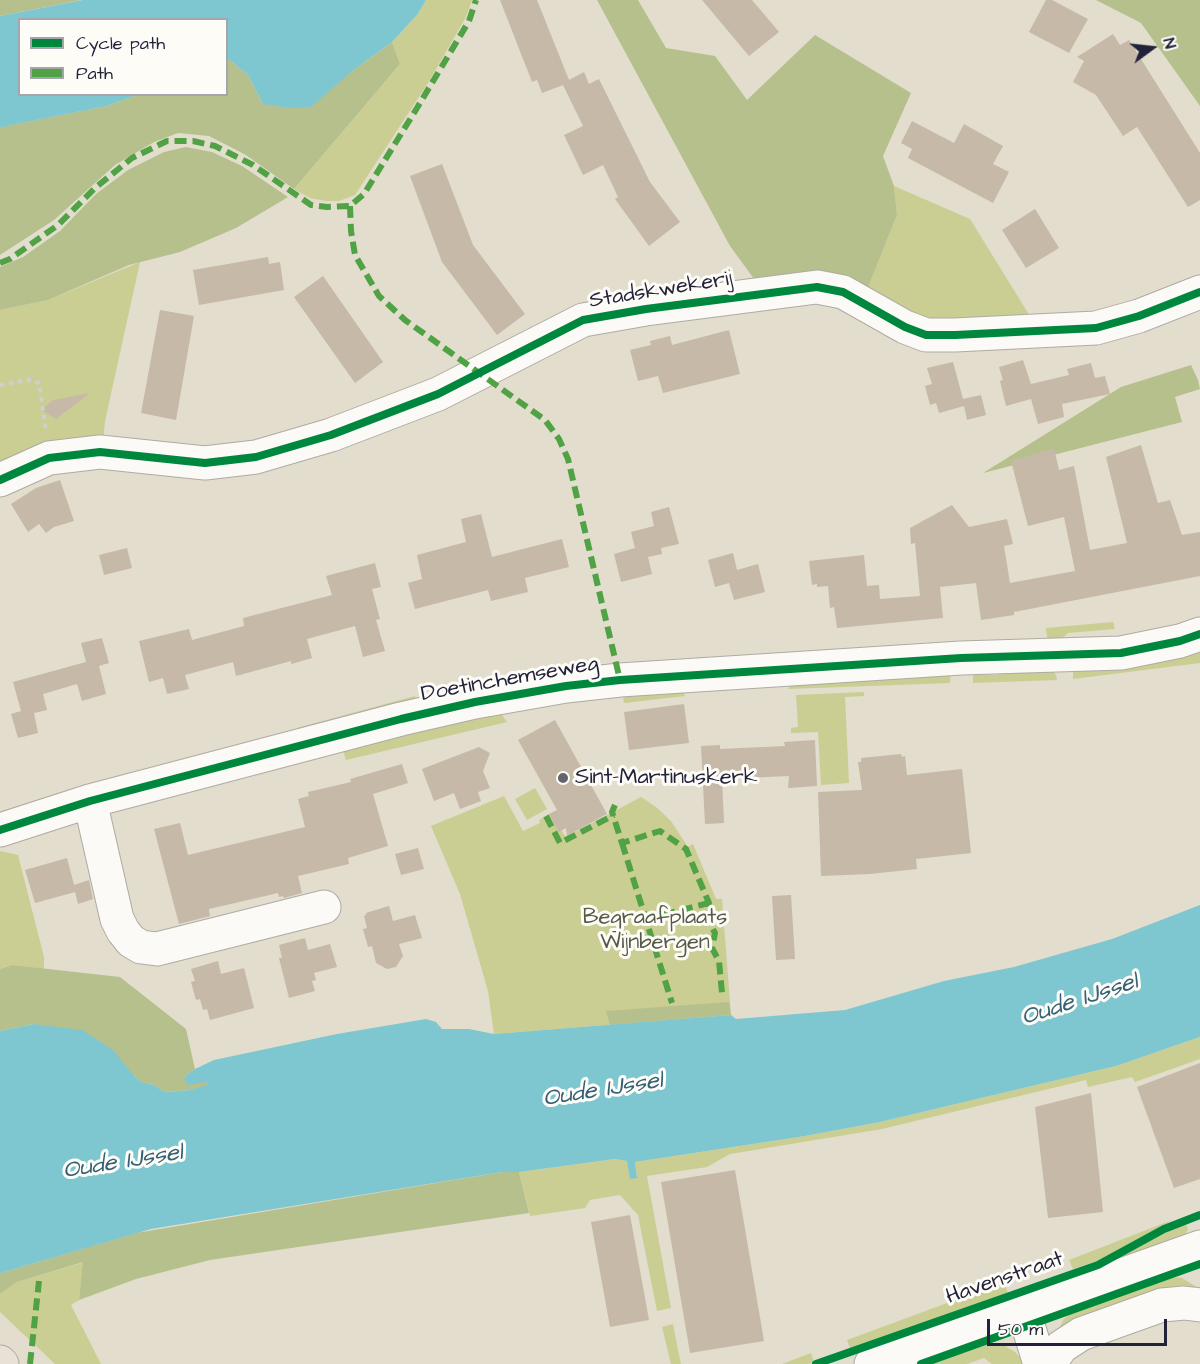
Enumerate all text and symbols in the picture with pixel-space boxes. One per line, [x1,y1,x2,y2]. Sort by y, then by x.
legend [18,18,228,96]
north arrow [1122,18,1182,78]
text: Cycle path [76,31,165,56]
text: N [1157,36,1181,51]
text: Path [76,61,113,86]
street label: Stadskwekerij [588,267,734,315]
street label: Doetinchemseweg [419,651,601,709]
place label: Sint-Martinuskerk [575,765,757,791]
marker: Sint-Martinuskerk [556,771,570,785]
park label: Begraafplaats Wijnbergen [583,905,727,956]
water label: Oude IJssel [1018,969,1142,1033]
water label: Oude IJssel [541,1067,665,1115]
water label: Oude IJssel [61,1139,185,1187]
street label: Havenstraat [943,1247,1067,1311]
scale bar [990,1307,1170,1345]
text: 50 m [998,1317,1043,1342]

